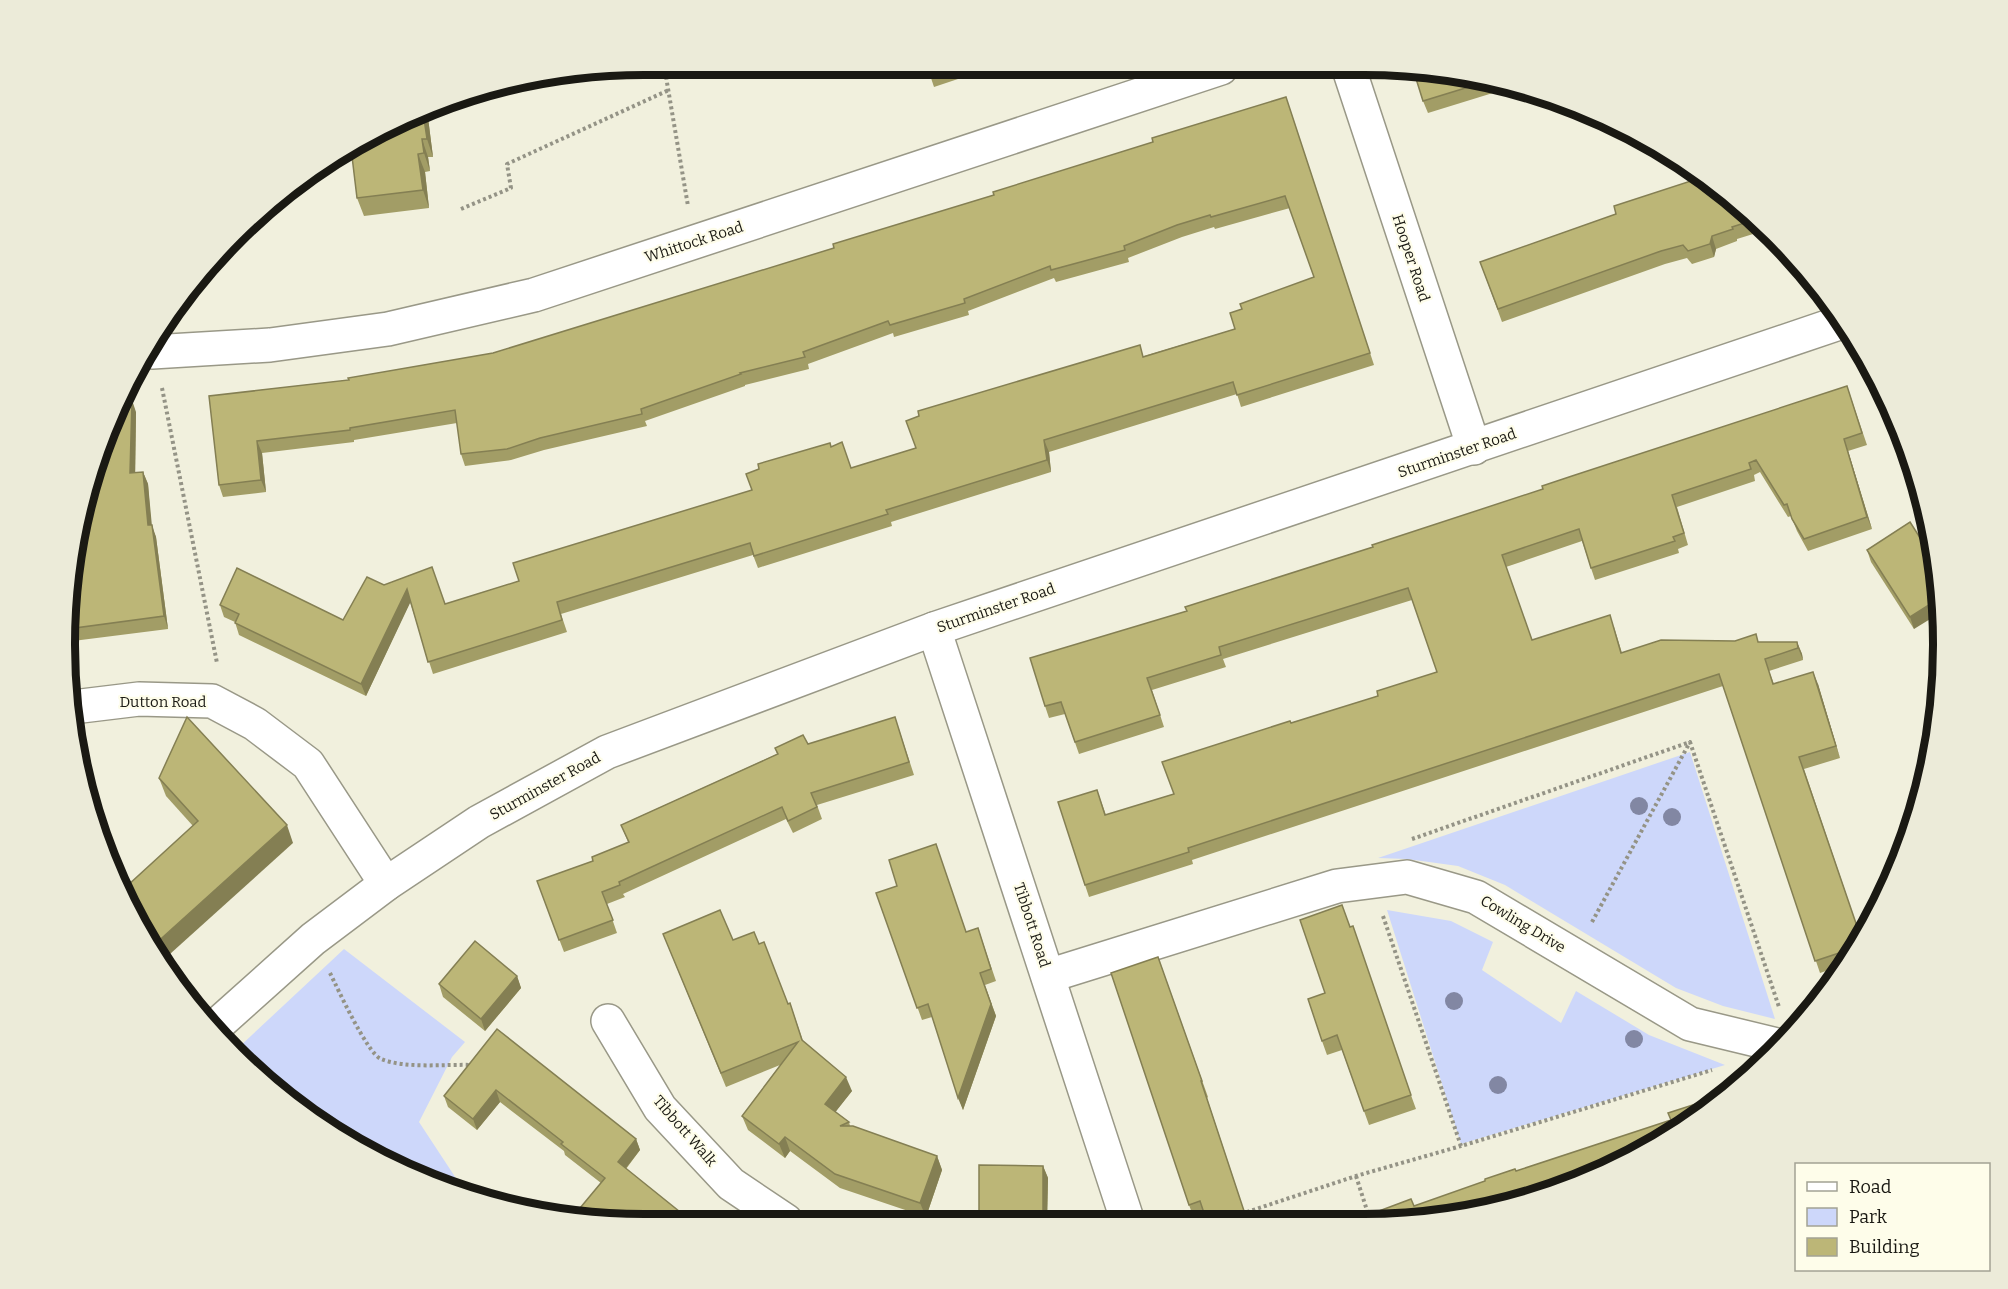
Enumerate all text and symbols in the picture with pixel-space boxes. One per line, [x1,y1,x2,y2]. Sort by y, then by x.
street label: Hooper Road [1388,212,1434,304]
street label: Whittock Road [642,218,746,266]
street label: Sturminster Road [1396,424,1519,482]
street label: Sturminster Road [935,579,1058,637]
street label: Dutton Road [120,693,207,711]
street label: Sturminster Road [487,748,604,824]
street label: Tibbott Road [1010,880,1054,970]
street label: Cowling Drive [1477,892,1569,956]
street label: Tibbott Walk [649,1092,721,1170]
legend [1795,1163,1990,1271]
text: Road [1849,1176,1892,1198]
text: Park [1849,1206,1888,1228]
text: Building [1849,1236,1920,1258]

